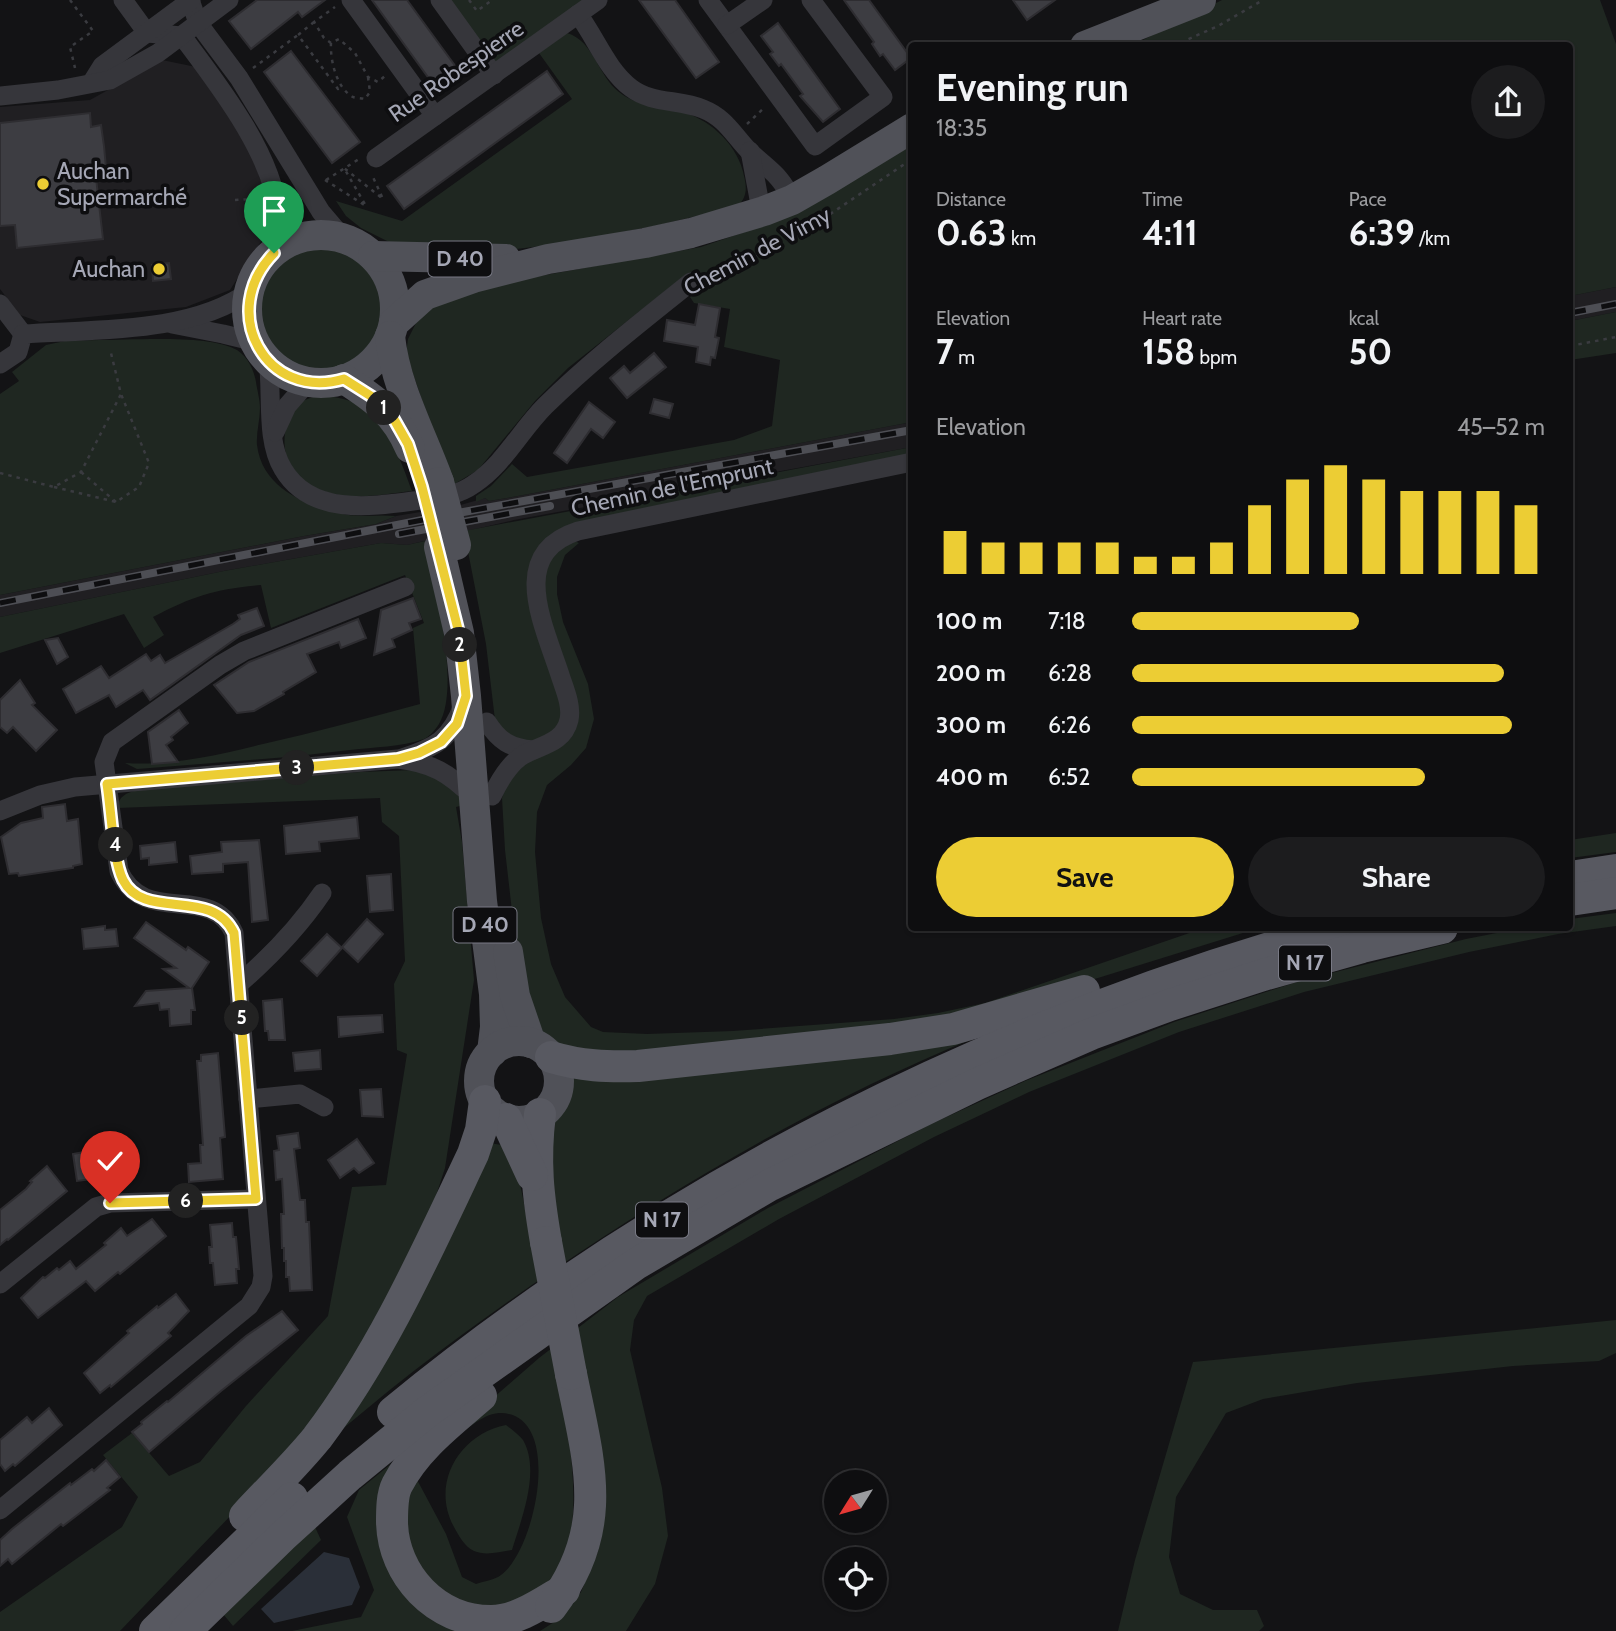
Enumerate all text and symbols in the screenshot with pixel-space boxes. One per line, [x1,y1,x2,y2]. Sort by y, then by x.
street label: Rue Robespierre [383,14,529,128]
text: Evening run [936,64,1129,111]
button: share [1471,65,1545,139]
text: 18:35 [936,114,987,142]
place label: Auchan Supermarché [57,157,187,211]
marker: Auchan Supermarché [35,176,51,192]
pin [244,181,304,253]
text: Distance [936,188,1006,211]
text: Time [1142,188,1183,211]
text: Pace [1349,188,1387,211]
icon: arrive [255,192,293,230]
street label: Chemin de Vimy [679,200,836,302]
text: 0.63 [936,211,1007,254]
text: 4:11 [1142,211,1198,254]
text: 6:39 [1349,211,1415,254]
text: km [1007,227,1036,250]
text: /km [1415,227,1450,250]
road number: D 40 [428,242,491,276]
place label: Auchan [72,255,145,283]
marker: Auchan [151,261,167,277]
text: Elevation [936,307,1010,330]
text: Heart rate [1142,307,1222,330]
text: kcal [1349,307,1379,330]
text: 7 [936,330,954,373]
text: 158 [1142,330,1195,373]
text: 50 [1349,330,1392,373]
text: m [954,346,975,369]
text: bpm [1195,346,1237,369]
pin: 1 [366,390,402,426]
text: 1 [380,396,387,419]
text: Elevation [936,413,1026,441]
text: 45–52 m [1457,413,1545,441]
street label: Chemin de l'Emprunt [569,452,776,522]
text: 100 m [936,607,1002,635]
text: 7:18 [1048,607,1086,635]
pin: 2 [442,628,477,662]
text: 2 [454,633,465,656]
text: 200 m [936,659,1006,687]
text: 6:28 [1048,659,1092,687]
text: 300 m [936,711,1006,739]
text: 6:26 [1048,711,1091,739]
pin: 3 [280,750,314,786]
text: 3 [291,756,302,779]
text: 400 m [936,763,1008,791]
text: 6:52 [1048,763,1090,791]
pin: 4 [99,828,134,862]
text: 4 [110,833,121,856]
button: Save [936,837,1234,917]
button: Share [1248,837,1545,917]
road number: D 40 [454,908,516,942]
road number: N 17 [1279,946,1331,981]
pin: 5 [224,1000,260,1036]
text: 5 [236,1006,247,1029]
pin [80,1131,140,1203]
icon: check [91,1142,129,1180]
pin: 6 [168,1184,204,1218]
text: 6 [180,1189,191,1212]
road number: N 17 [636,1202,688,1238]
north arrow [824,1470,887,1533]
map controls [824,1470,887,1610]
button: locate [824,1547,887,1610]

